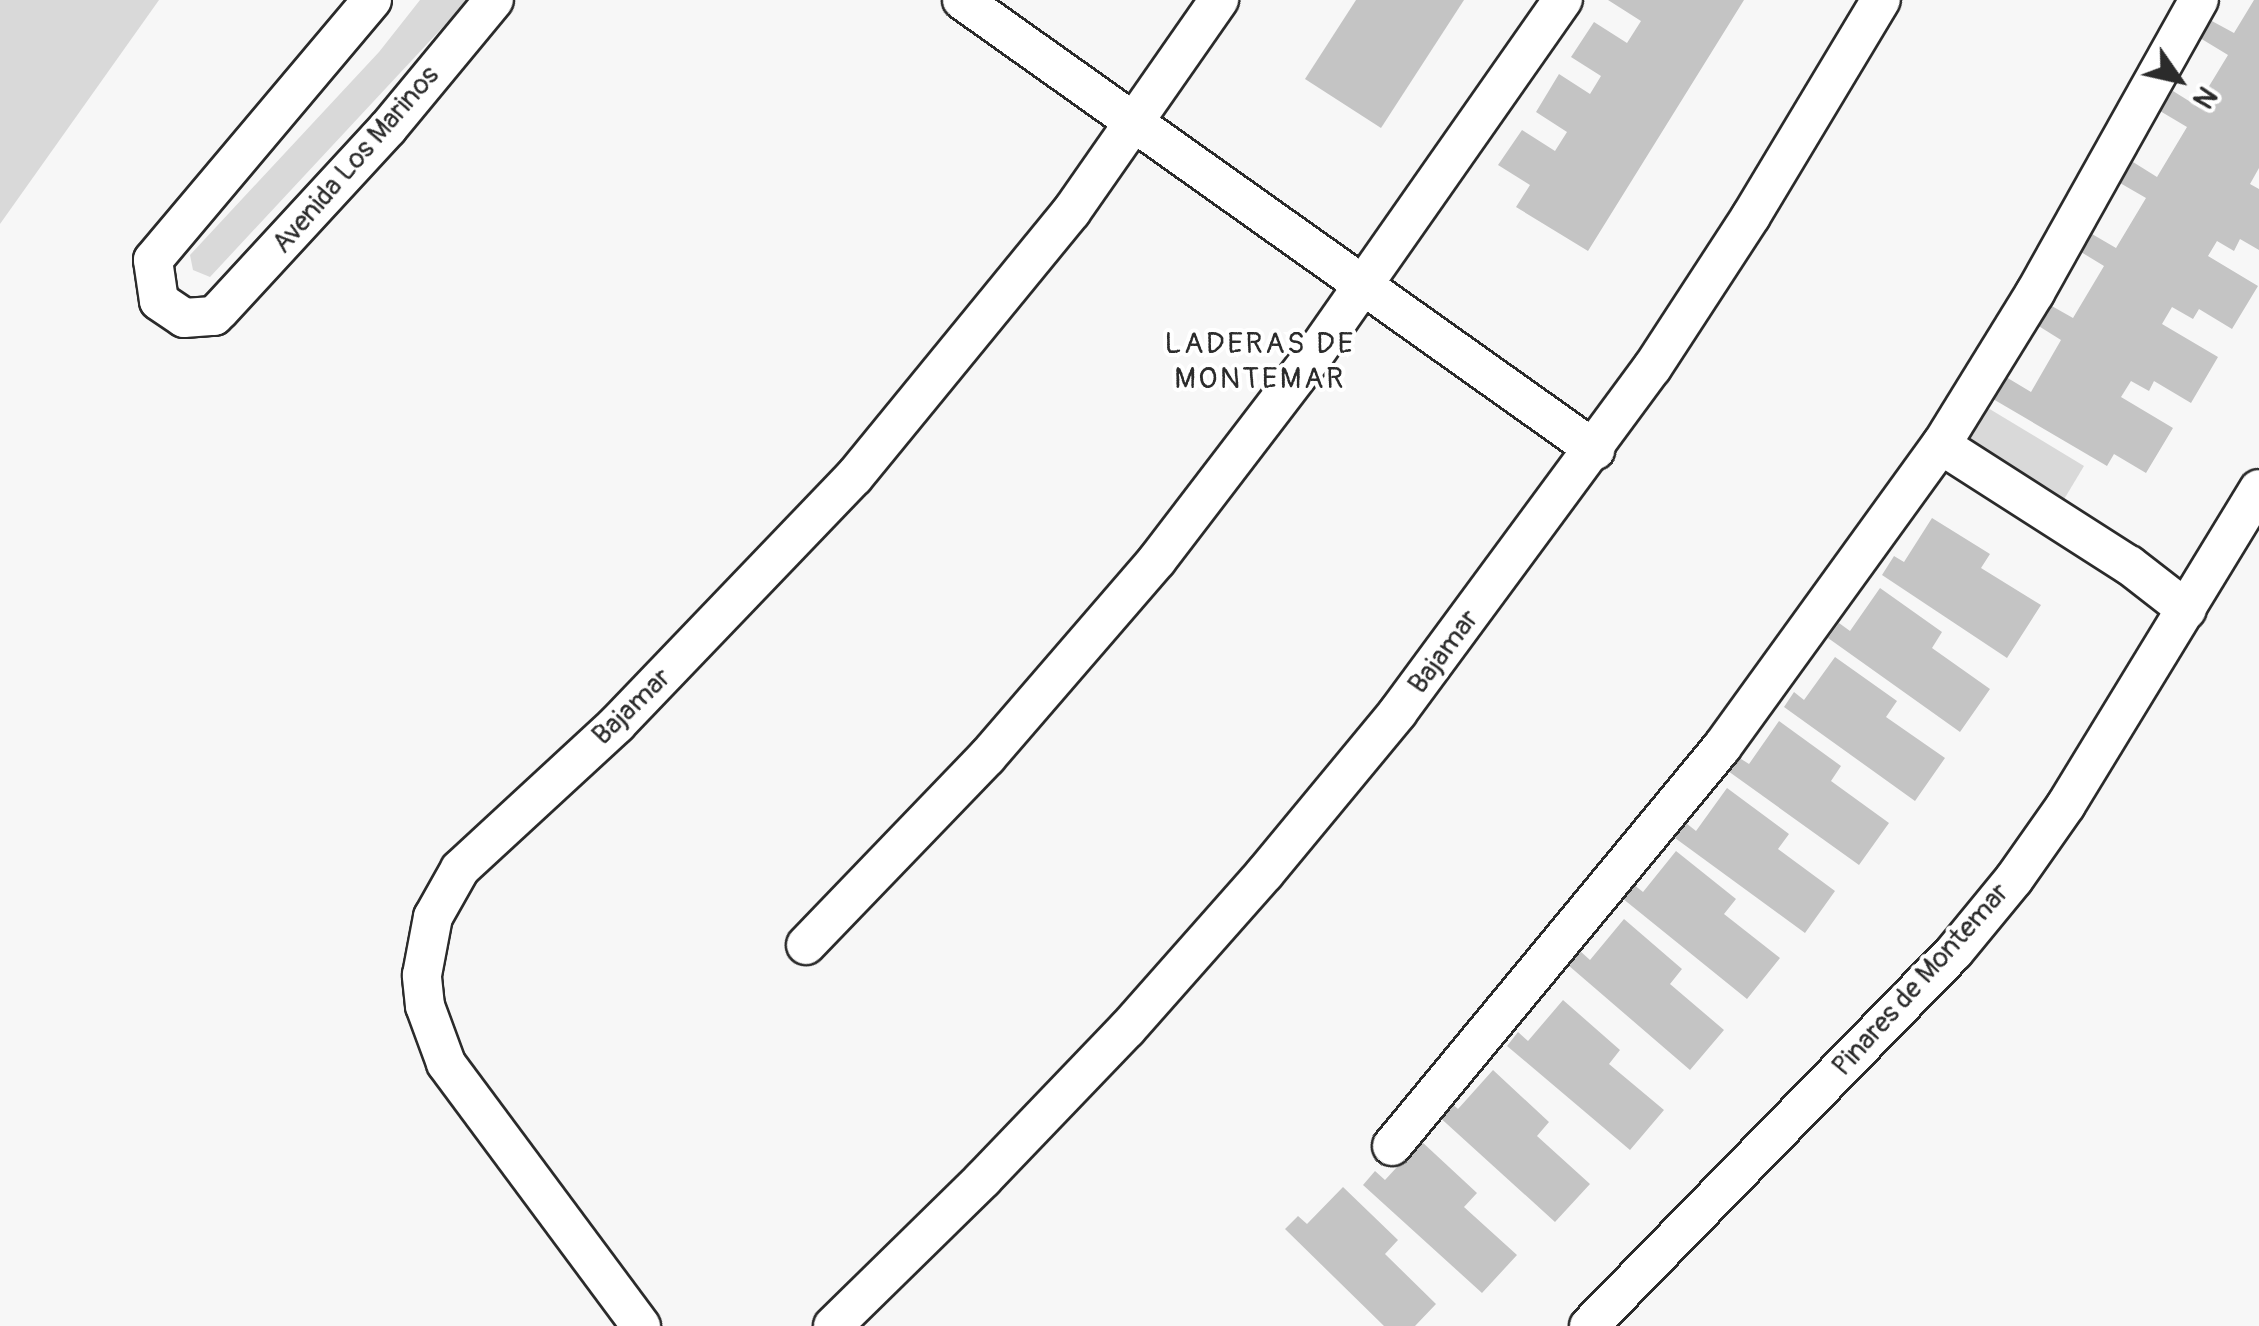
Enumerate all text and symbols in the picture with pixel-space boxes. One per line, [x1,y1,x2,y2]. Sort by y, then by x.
north arrow [2129,30,2229,130]
street label: Avenida Los Marinos [265,59,447,261]
text: N [2184,79,2224,115]
district label: LADERAS DE MONTEMAR [1164,326,1356,396]
street label: Bajamar [1402,603,1486,701]
street label: Bajamar [586,661,678,753]
street label: Pinares de Montemar [1826,877,2016,1083]

